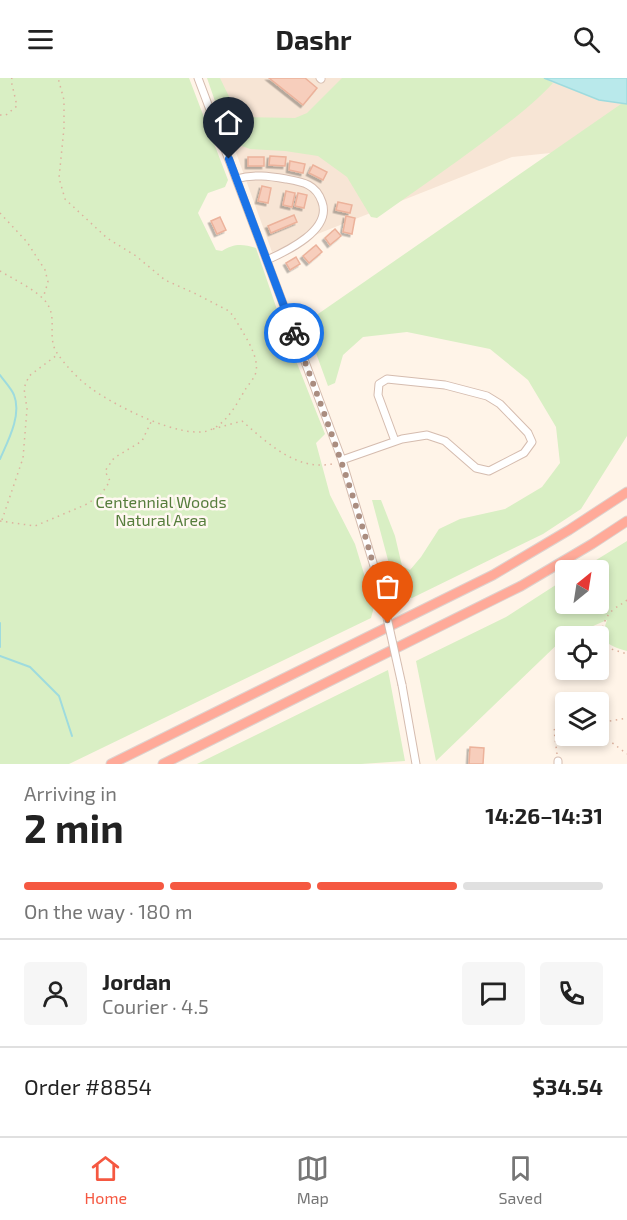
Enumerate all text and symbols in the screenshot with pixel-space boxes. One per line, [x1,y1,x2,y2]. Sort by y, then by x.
icon: menu [24,23,57,56]
text: Dashr [276,23,351,55]
icon: search [570,23,603,56]
pin [203,97,254,159]
icon: home [212,106,245,139]
courier [264,303,324,363]
icon: bike [278,317,311,350]
park label: Centennial Woods Natural Area [95,492,227,529]
north arrow [555,560,609,614]
map controls [555,560,609,746]
pin [362,561,413,623]
icon: bag [371,570,404,603]
button: locate [555,626,609,680]
button: layers [555,692,609,746]
text: Arriving in [24,781,117,805]
text: 14:26–14:31 [485,802,603,828]
text: 2 min [24,804,124,851]
text: On the way · 180 m [24,899,192,923]
button: person [24,962,87,1025]
button: chat [462,962,525,1025]
button: phone [540,962,603,1025]
text: Jordan [102,968,171,994]
text: Courier · 4.5 [102,994,209,1018]
text: Order #8854 [24,1073,152,1099]
text: $34.54 [532,1073,603,1099]
tab: Home [85,1152,127,1207]
tab: Map [296,1152,329,1207]
tab: Saved [498,1152,542,1207]

